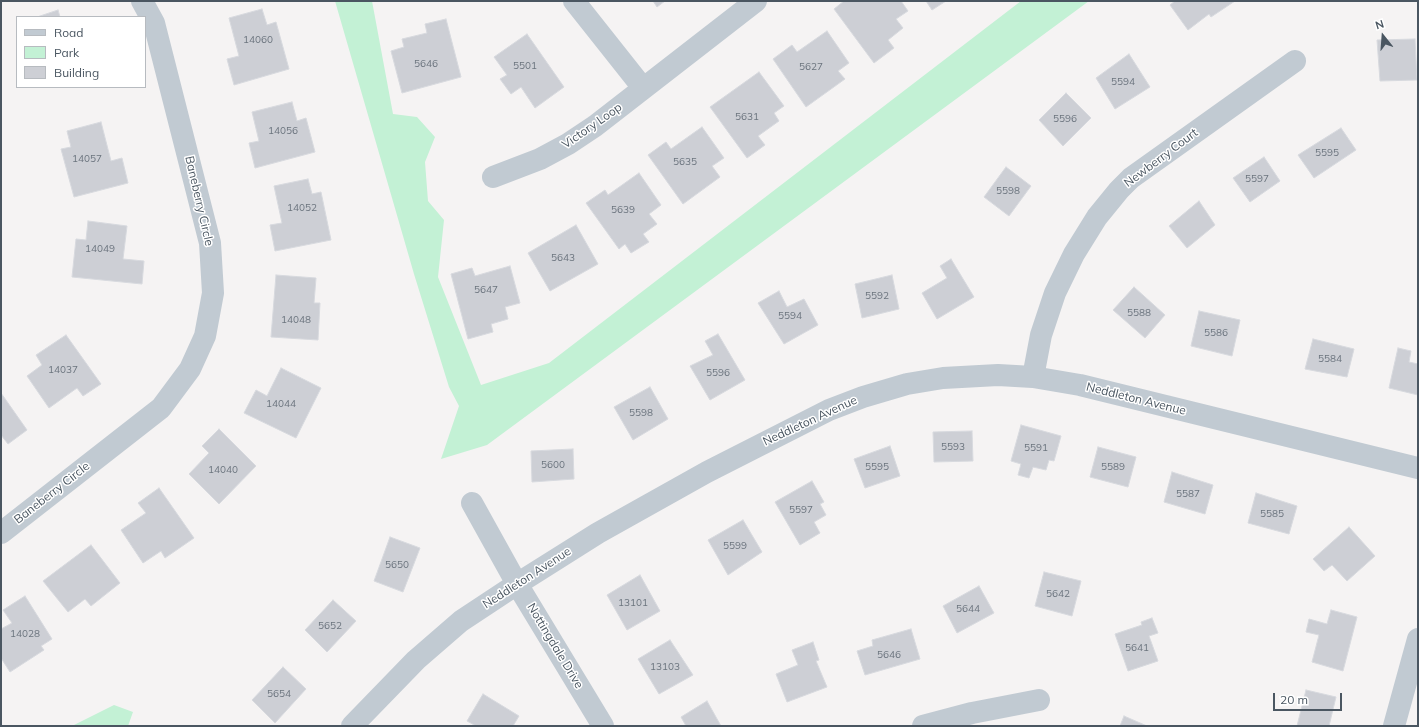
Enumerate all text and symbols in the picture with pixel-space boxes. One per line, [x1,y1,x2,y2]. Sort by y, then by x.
legend [16,16,146,88]
north arrow [1363,16,1403,56]
text: N [1373,17,1386,32]
text: Road [54,25,83,40]
house number: 14060 [243,34,273,46]
text: Park [54,45,79,60]
house number: 5646 [414,58,438,70]
house number: 5501 [513,60,537,72]
house number: 5627 [799,61,823,73]
text: Building [54,65,99,80]
house number: 5594 [1111,76,1135,88]
street label: Victory Loop [559,100,625,152]
house number: 5631 [735,111,759,123]
house number: 5596 [1053,113,1077,125]
house number: 14056 [268,125,298,137]
street label: Newberry Court [1121,126,1201,190]
house number: 5595 [1315,147,1339,159]
house number: 14057 [72,153,102,165]
street label: Baneberry Circle [182,155,216,247]
house number: 5635 [673,156,697,168]
house number: 5597 [1245,173,1269,185]
house number: 5598 [996,185,1020,197]
house number: 14052 [287,202,317,214]
house number: 5639 [611,204,635,216]
house number: 14049 [85,243,115,255]
house number: 5643 [551,252,575,264]
house number: 5647 [474,284,498,296]
house number: 5592 [865,290,889,302]
house number: 5588 [1127,307,1151,319]
house number: 5594 [778,310,802,322]
house number: 14048 [281,314,311,326]
house number: 5586 [1204,327,1228,339]
house number: 5584 [1318,353,1342,365]
house number: 14037 [48,364,78,376]
house number: 5596 [706,367,730,379]
street label: Neddleton Avenue [1085,380,1187,418]
street label: Neddleton Avenue [761,393,859,449]
house number: 14044 [266,398,296,410]
house number: 5598 [629,407,653,419]
house number: 5593 [941,441,965,453]
house number: 5591 [1024,442,1048,454]
street label: Baneberry Circle [11,459,93,527]
house number: 5600 [541,459,565,471]
house number: 5595 [865,461,889,473]
house number: 5589 [1101,461,1125,473]
house number: 14040 [208,464,238,476]
house number: 5587 [1176,488,1200,500]
house number: 5597 [789,504,813,516]
house number: 5585 [1260,508,1284,520]
house number: 5599 [723,540,747,552]
street label: Neddleton Avenue [480,544,574,612]
house number: 5650 [385,559,409,571]
house number: 5642 [1046,588,1070,600]
house number: 13101 [618,597,648,609]
street label: Nottingdale Drive [524,601,586,691]
house number: 5644 [956,603,980,615]
house number: 5652 [318,620,342,632]
house number: 14028 [10,628,40,640]
house number: 5641 [1125,642,1149,654]
house number: 5646 [877,649,901,661]
house number: 13103 [650,661,680,673]
scale bar [1275,685,1344,711]
house number: 5654 [267,688,291,700]
text: 20 m [1280,692,1308,707]

